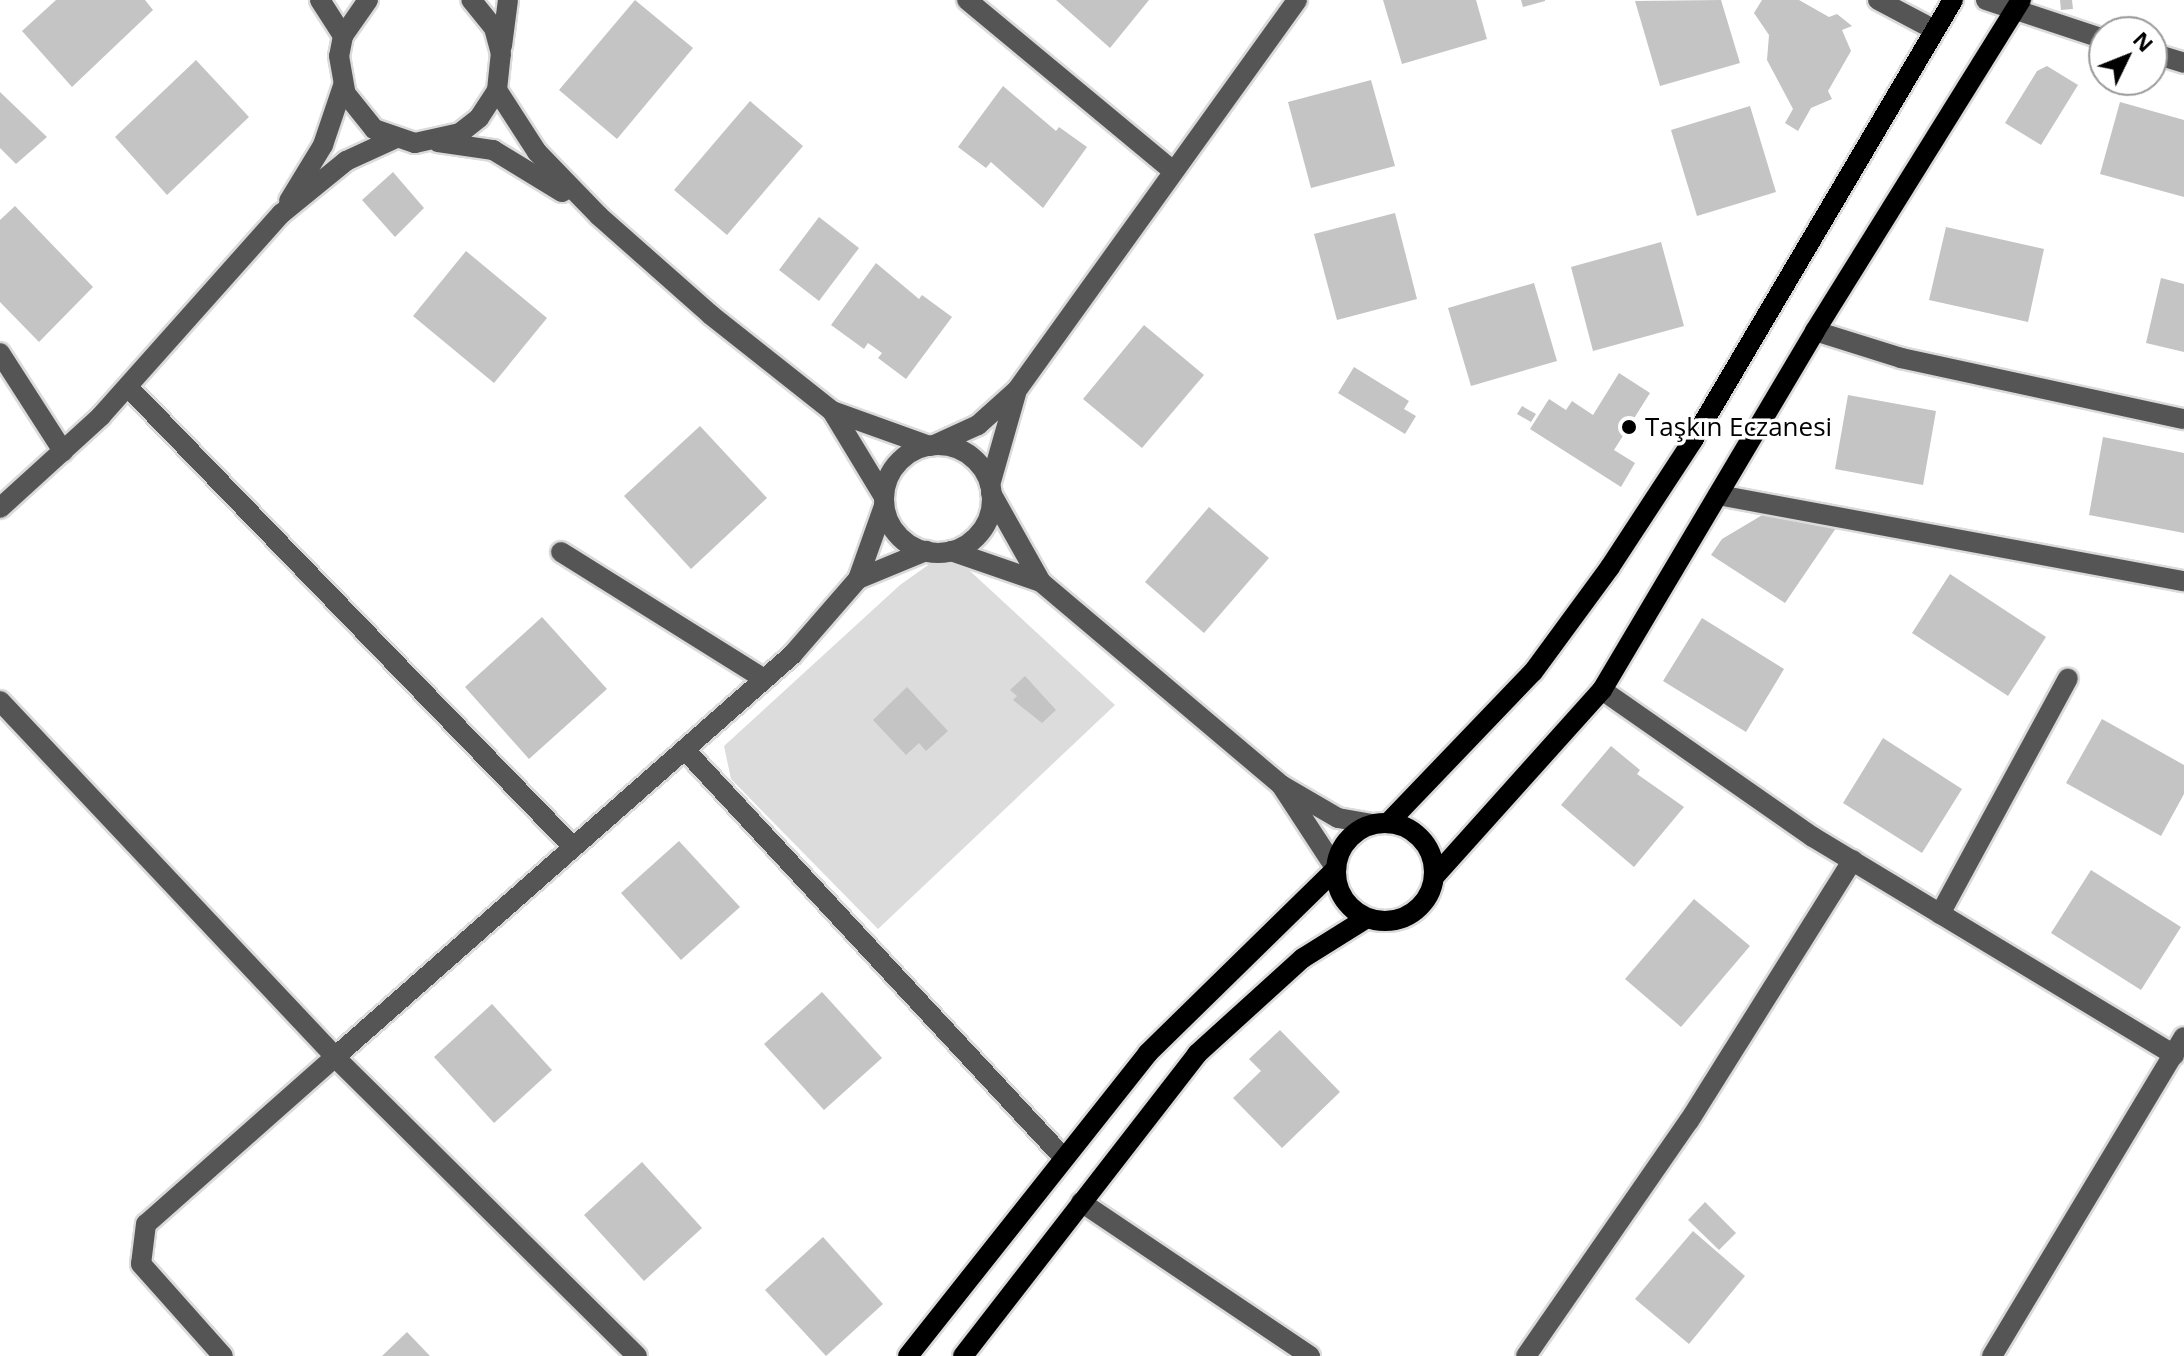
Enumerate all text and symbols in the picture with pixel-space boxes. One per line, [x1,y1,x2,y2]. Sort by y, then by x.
north arrow [2088,16,2168,96]
text: N [2127,24,2161,58]
place label: Taşkın Eczanesi [1645,411,1832,443]
marker: Taşkın Eczanesi [1620,418,1638,436]

